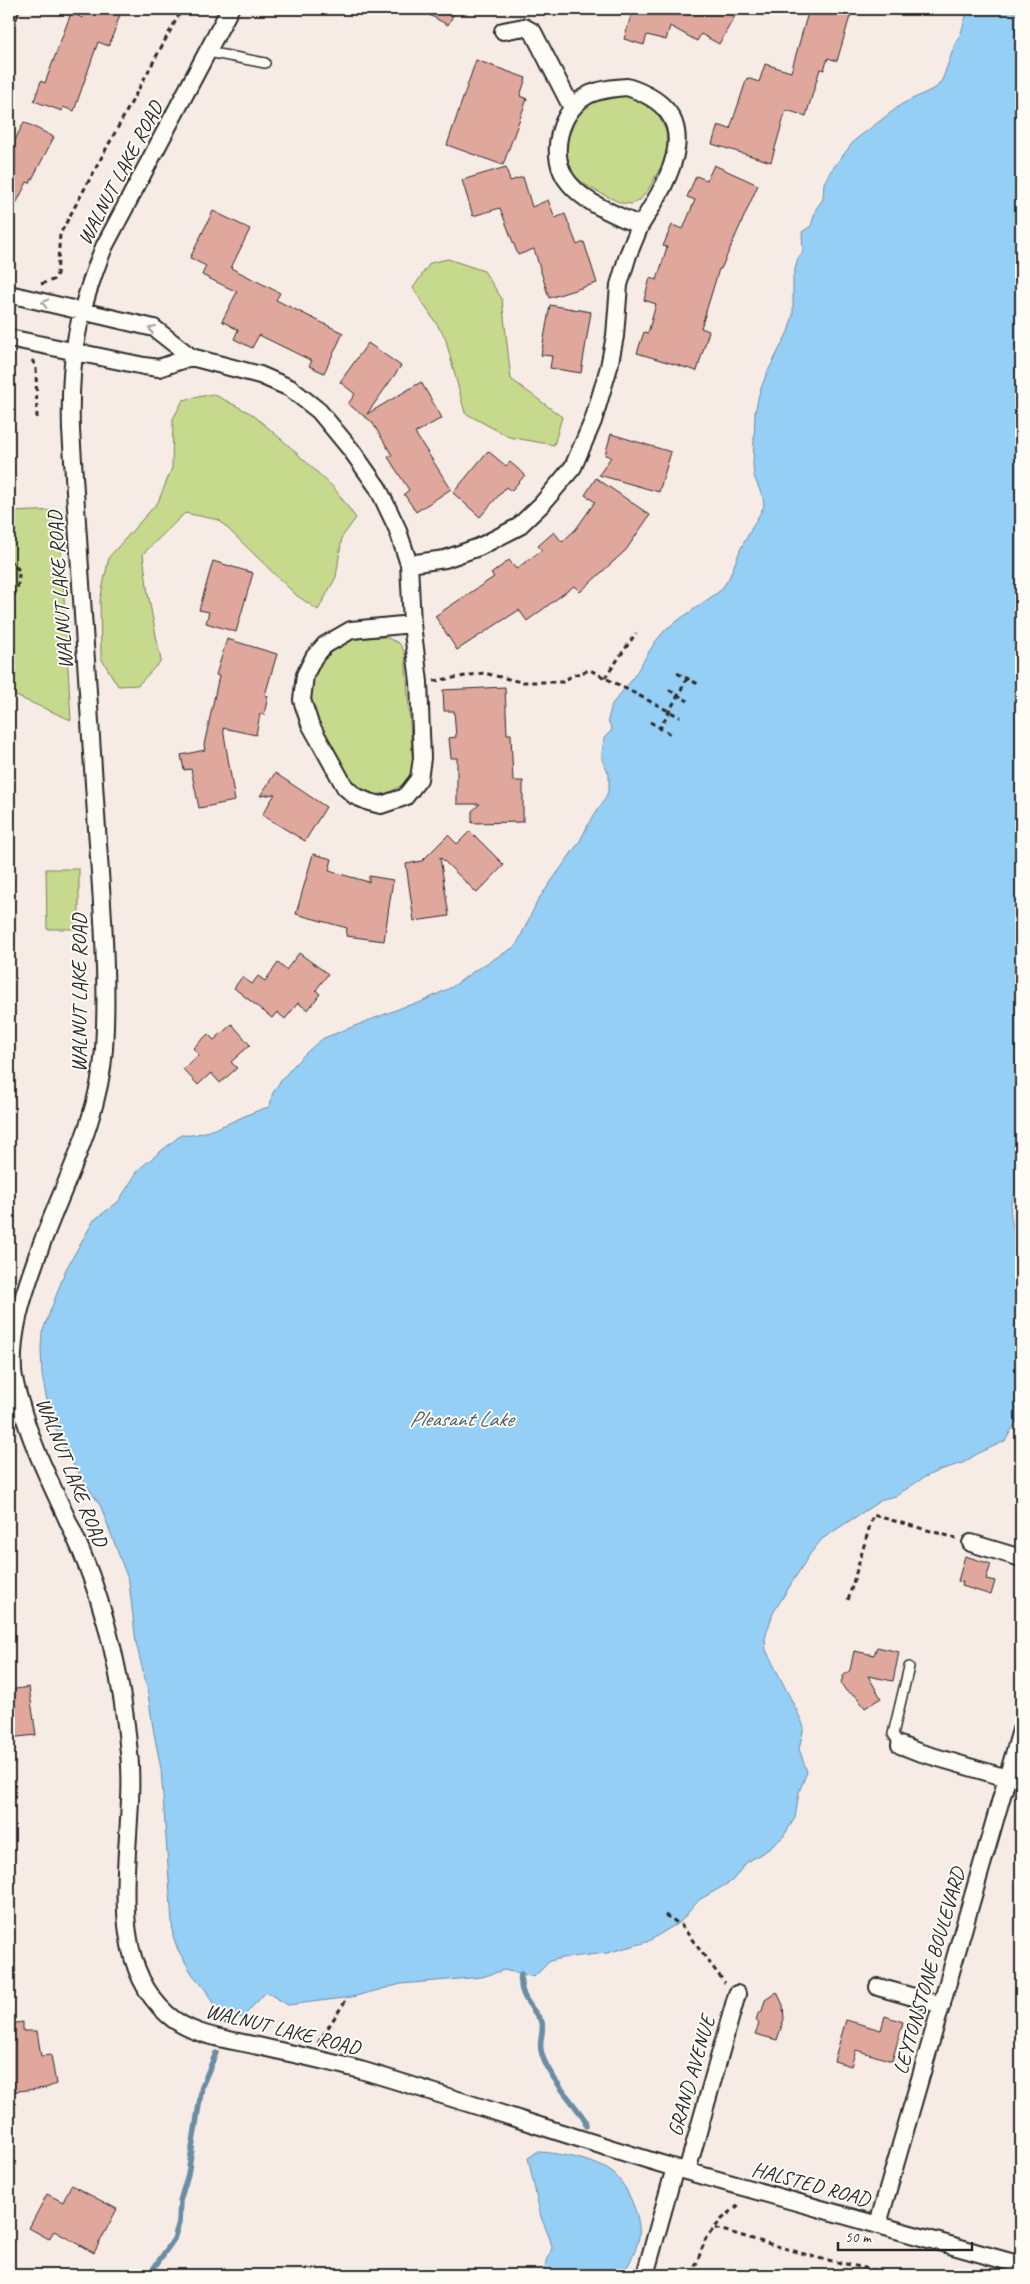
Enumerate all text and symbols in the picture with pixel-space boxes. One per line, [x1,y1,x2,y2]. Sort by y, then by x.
street label: WALNUT LAKE ROAD [71,95,170,249]
one-way arrow [40,298,49,309]
one-way arrow [148,325,156,335]
street label: WALNUT LAKE ROAD [41,508,78,670]
street label: WALNUT LAKE ROAD [66,912,92,1072]
street label: WALNUT LAKE ROAD [30,1394,114,1552]
water label: Pleasant Lake [409,1405,517,1433]
street label: LEYTONSTONE BOULEVARD [887,1863,971,2077]
street label: WALNUT LAKE ROAD [203,1997,365,2061]
street label: GRAND AVENUE [661,2010,721,2139]
street label: HALSTED ROAD [749,2156,875,2213]
scale bar [838,2219,971,2251]
text: 50 m [845,2228,872,2247]

